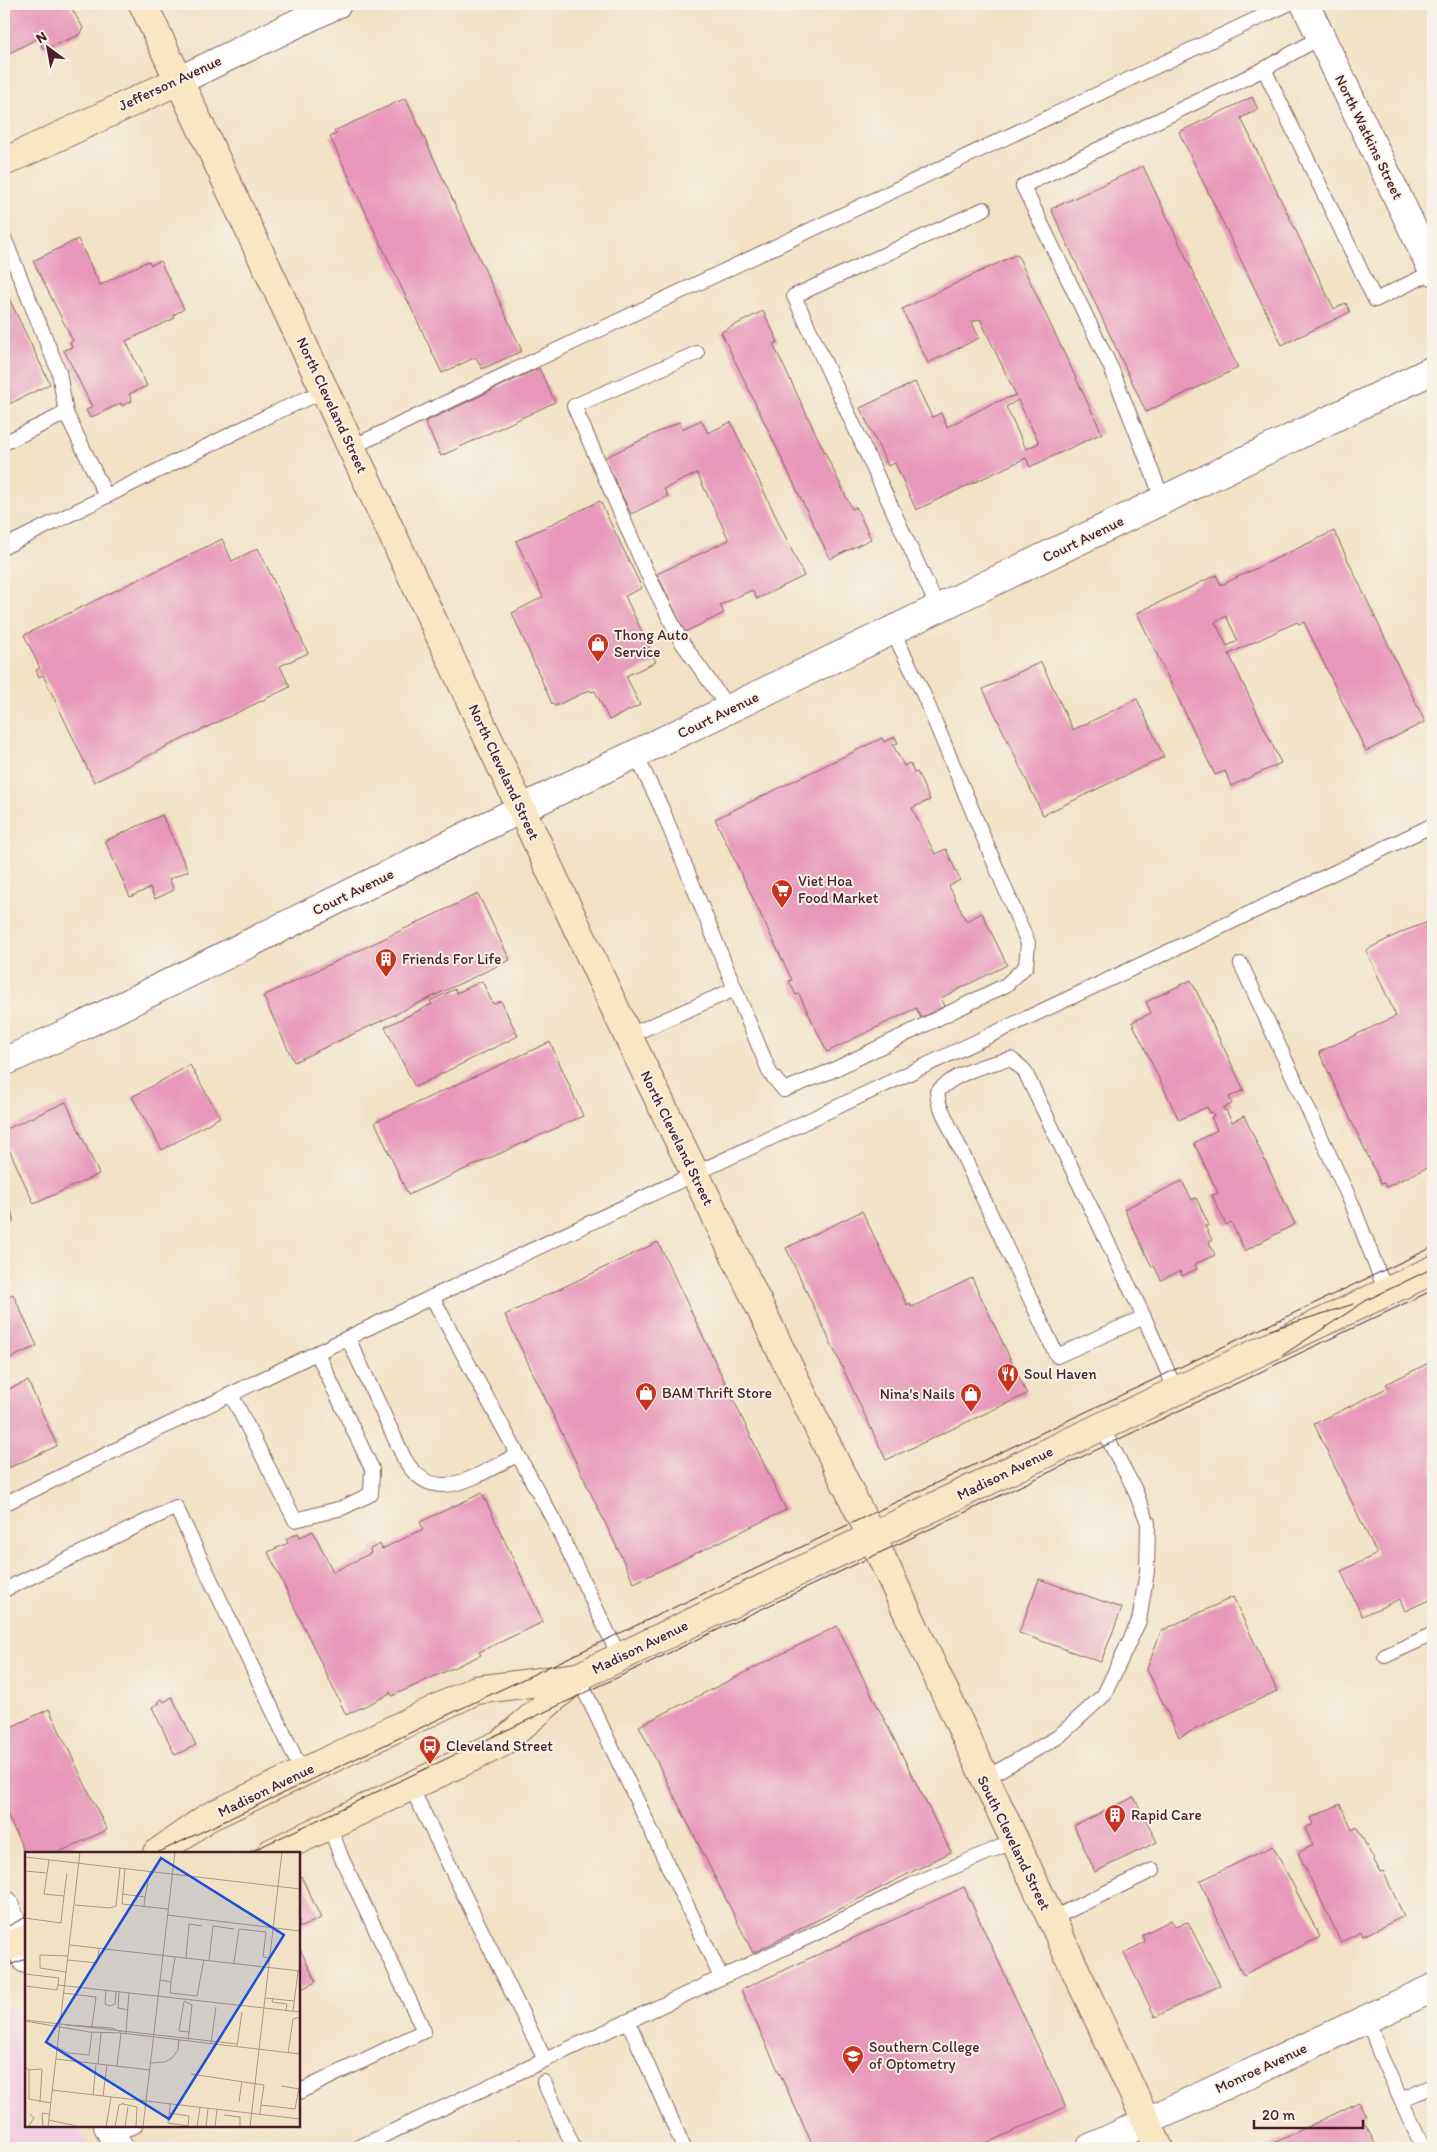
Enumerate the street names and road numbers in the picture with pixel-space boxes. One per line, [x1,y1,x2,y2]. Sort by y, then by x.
street label: Jefferson Avenue [116,51,224,115]
street label: North Watkins Street [1331,72,1407,203]
street label: North Cleveland Street [293,334,372,476]
street label: Court Avenue [1039,512,1127,566]
street label: Court Avenue [674,688,762,742]
street label: North Cleveland Street [465,701,544,843]
street label: Court Avenue [309,865,397,919]
street label: North Cleveland Street [637,1068,718,1209]
street label: Madison Avenue [954,1442,1056,1504]
street label: Madison Avenue [589,1616,691,1678]
street label: Madison Avenue [215,1759,317,1821]
street label: South Cleveland Street [973,1773,1055,1914]
street label: Monroe Avenue [1212,2039,1310,2097]

